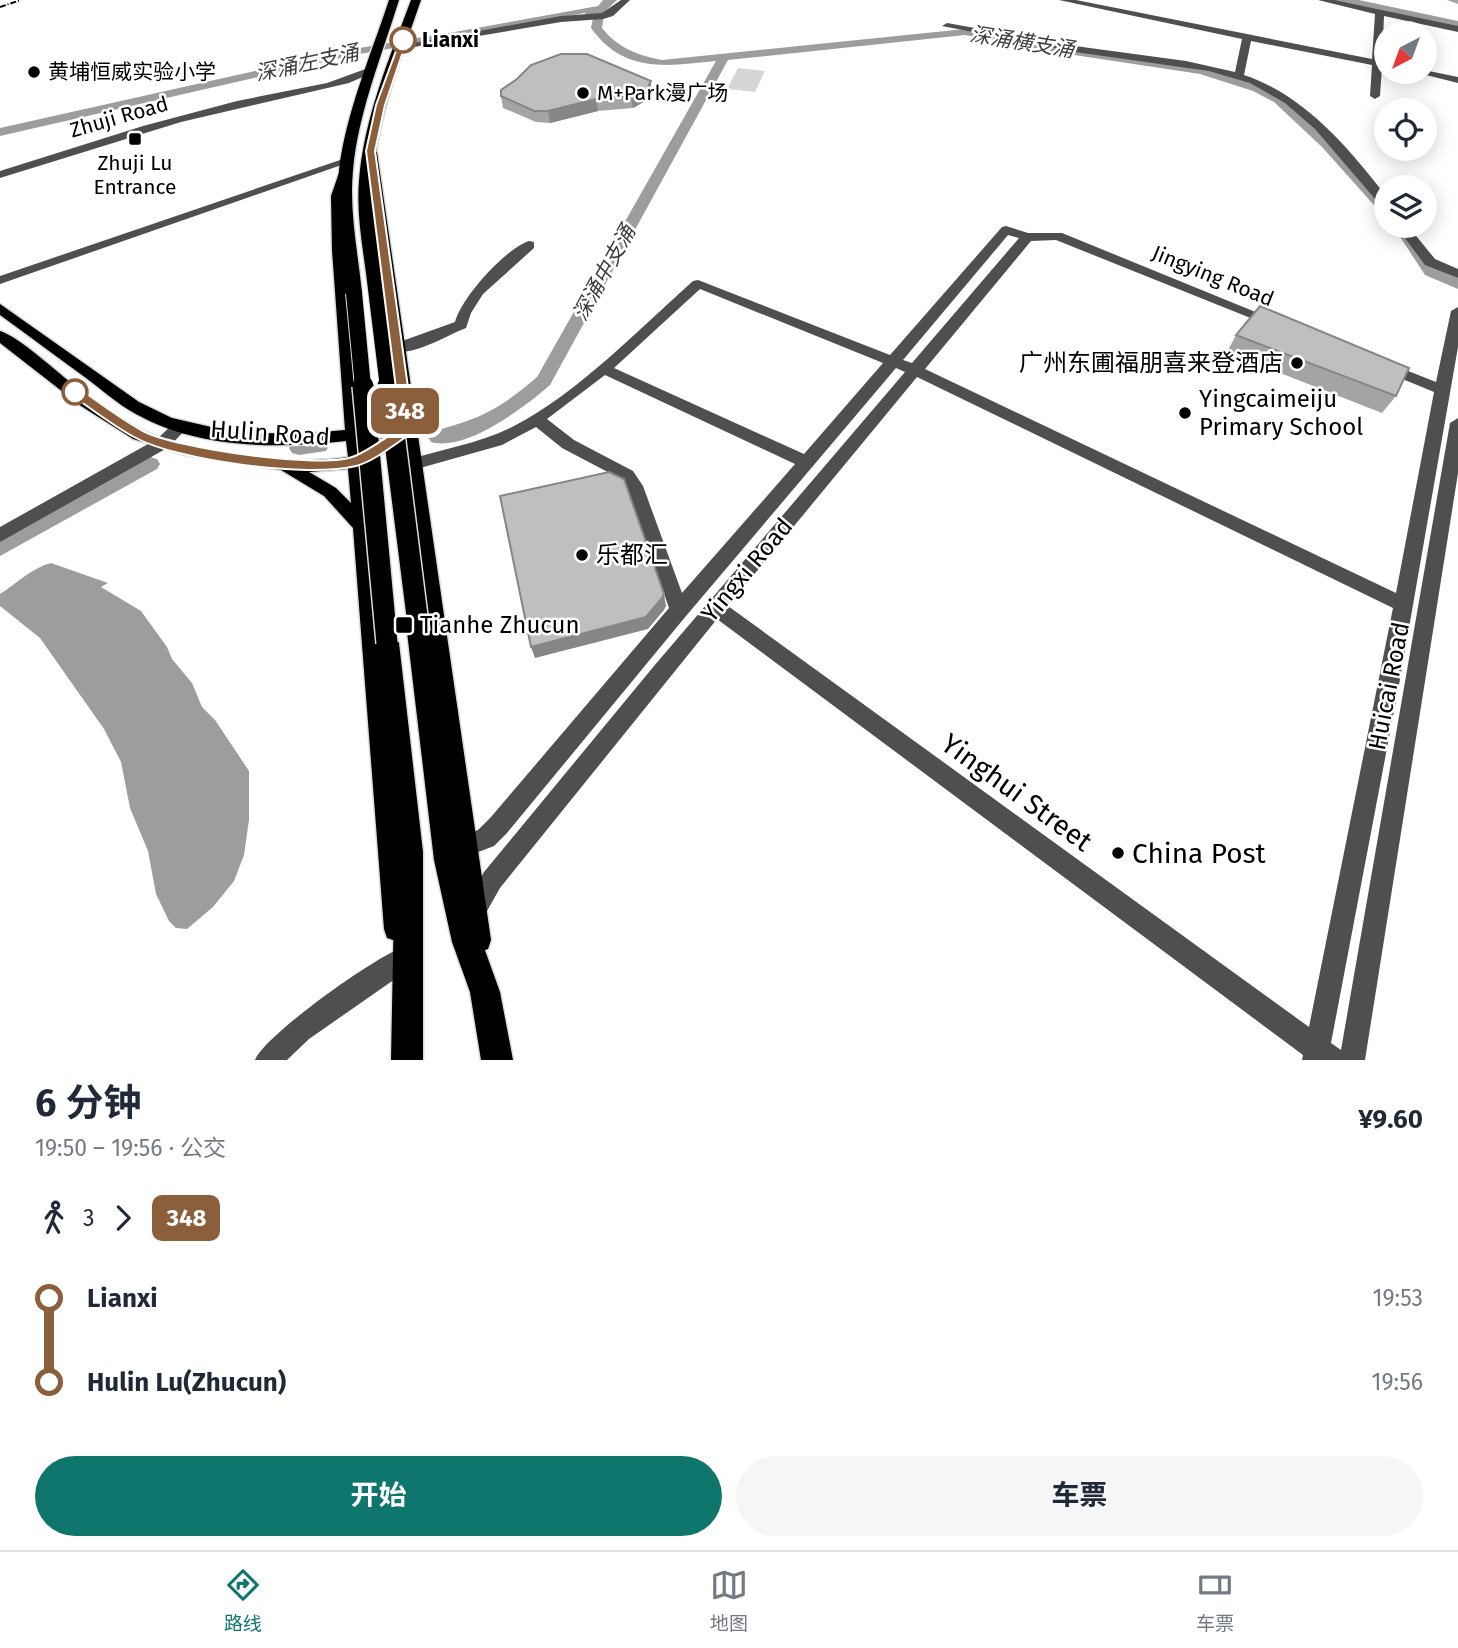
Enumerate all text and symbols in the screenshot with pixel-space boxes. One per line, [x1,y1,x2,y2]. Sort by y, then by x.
water label: 深涌横支涌 [968,21,1078,63]
north arrow [1374,21,1437,84]
map controls [1374,21,1437,238]
marker: Lianxi [390,27,416,53]
place label: Lianxi [422,27,479,53]
water label: 深涌左支涌 [253,39,363,87]
place label: 黄埔恒威实验小学 [48,59,216,85]
marker: 黄埔恒威实验小学 [26,64,42,80]
place label: M+Park漫广场 [597,80,728,106]
marker: M+Park漫广场 [575,85,591,101]
street label: Zhuji Road [67,91,171,143]
button: locate [1374,98,1437,161]
marker: Zhuji Lu Entrance [127,131,143,147]
place label: Zhuji Lu Entrance [93,150,177,200]
button: layers [1374,175,1437,238]
water label: 深涌中支涌 [567,219,642,325]
street label: Jingying Road [1148,240,1278,312]
place label: 广州东圃福朋喜来登酒店 [1019,349,1283,377]
marker: 广州东圃福朋喜来登酒店 [1289,355,1305,371]
unlabelled marker [62,379,88,405]
place label: Yingcaimeiju Primary School [1199,385,1363,441]
line badge: 348 [365,388,445,434]
text: 348 [385,397,425,425]
marker: Yingcaimeiju Primary School [1177,405,1193,421]
street label: Hulin Road [209,415,331,451]
street label: Yingxi Road [696,513,798,627]
place label: 乐都汇 [596,541,668,569]
marker: 乐都汇 [574,547,590,563]
place label: Tianhe Zhucun [420,611,580,639]
marker: Tianhe Zhucun [394,615,414,635]
street label: Huicai Road [1363,620,1415,752]
street label: Yinghui Street [935,727,1099,859]
place label: China Post [1132,837,1267,870]
marker: China Post [1110,845,1126,861]
text: 6 分钟 [35,1080,141,1126]
text: ¥9.60 [1358,1104,1423,1135]
text: 19:50 – 19:56 · 公交 [35,1134,226,1162]
icon: walk [35,1199,73,1237]
icon: forward [104,1199,142,1237]
text: 3 [83,1204,94,1232]
text: 348 [166,1204,206,1232]
text: Lianxi [87,1283,158,1314]
text: 19:53 [1373,1284,1423,1312]
text: Hulin Lu(Zhucun) [87,1367,286,1398]
text: 19:56 [1372,1368,1423,1396]
button: 开始 [35,1456,722,1536]
button: 车票 [736,1456,1423,1536]
tab: 路线 [224,1566,262,1635]
tab: 地图 [710,1566,748,1635]
tab: 车票 [1196,1566,1234,1635]

